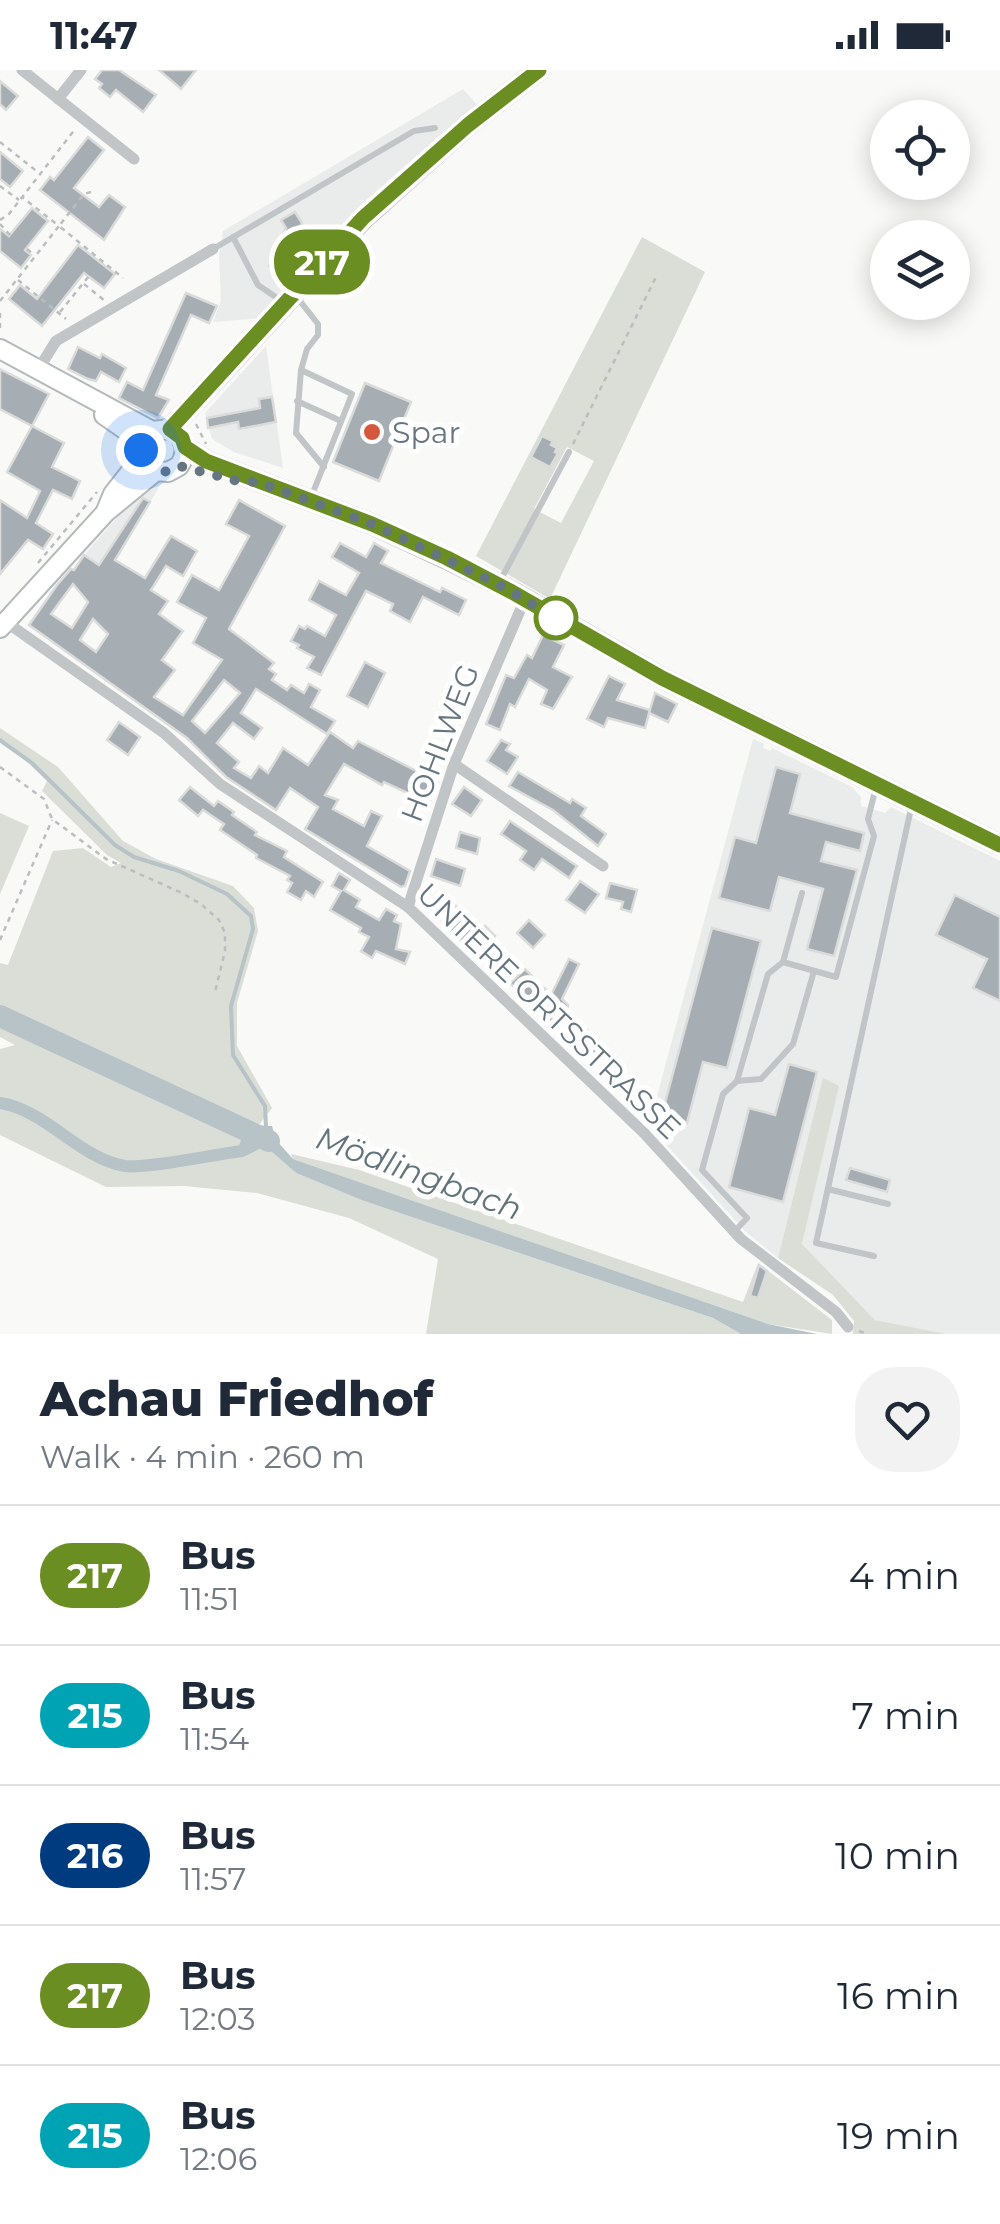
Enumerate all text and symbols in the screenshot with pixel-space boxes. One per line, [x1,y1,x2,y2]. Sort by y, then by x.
text: 11:47 [50,12,138,59]
map controls [870,100,970,320]
button: locate [870,100,970,200]
button: layers [870,220,970,320]
line badge: 217 [264,230,380,294]
text: 217 [294,241,350,284]
place label: Spar [392,414,460,451]
marker: Spar [361,421,383,443]
your location [116,425,166,475]
unlabelled marker [535,597,577,639]
street label: HOHLWEG [393,659,487,827]
street label: UNTERE ORTSSTRASSE [409,875,689,1147]
water label: Mödlingbach [311,1118,527,1228]
button: heart [855,1367,960,1472]
text: Achau Friedhof [40,1370,433,1428]
text: Walk · 4 min · 260 m [40,1437,365,1476]
text: Bus [180,1532,255,1579]
text: 4 min [849,1552,960,1599]
text: 217 [67,1554,123,1597]
text: 11:51 [180,1579,240,1618]
text: Bus [180,1672,255,1719]
text: 7 min [851,1692,960,1739]
text: 215 [67,1694,123,1737]
text: 11:54 [180,1719,249,1758]
text: Bus [180,1812,255,1859]
text: 10 min [835,1832,960,1879]
text: 216 [67,1834,123,1877]
text: 11:57 [180,1859,246,1898]
text: Bus [180,1952,255,1999]
text: 16 min [837,1972,960,2019]
text: 217 [67,1974,123,2017]
text: 12:03 [180,1999,255,2038]
text: Bus [180,2092,255,2139]
text: 19 min [837,2112,960,2159]
text: 215 [67,2114,123,2157]
text: 12:06 [180,2139,257,2178]

